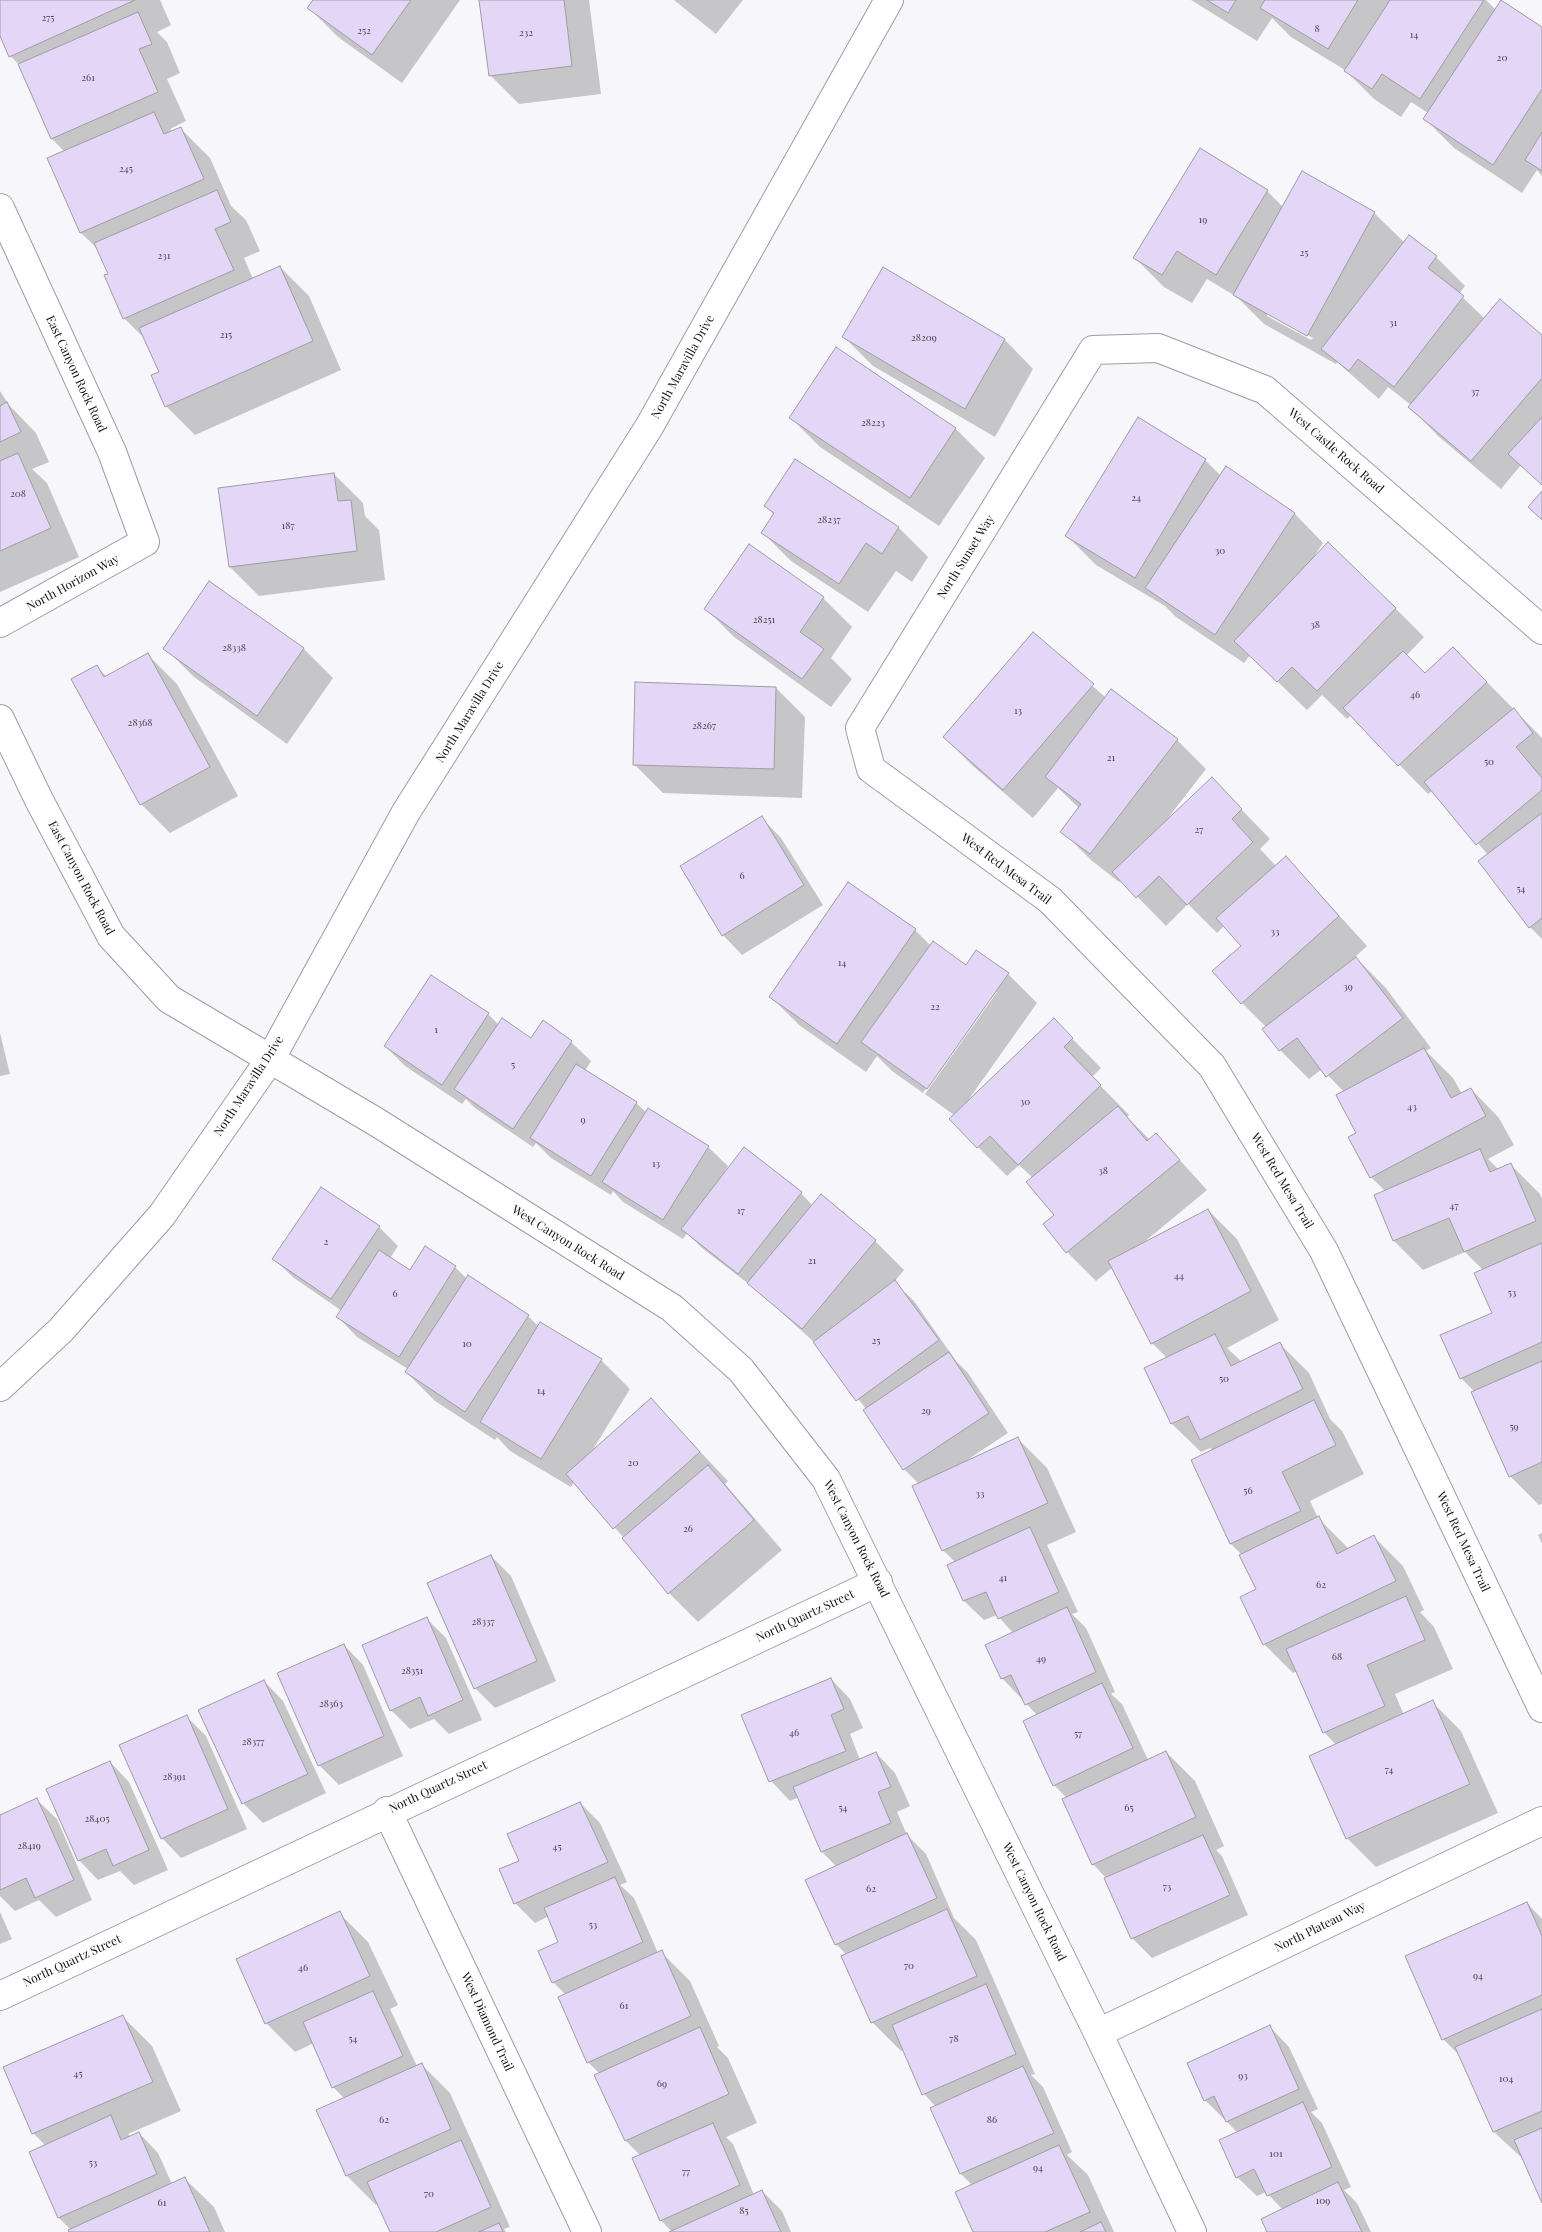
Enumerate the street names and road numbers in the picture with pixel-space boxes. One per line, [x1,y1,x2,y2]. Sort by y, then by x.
street label: North Maravilla Drive [648,312,718,422]
street label: East Canyon Rock Road [43,313,109,435]
street label: West Castle Rock Road [1285,406,1387,496]
street label: North Sunset Way [934,512,998,602]
street label: North Horizon Way [24,552,122,614]
street label: North Maravilla Drive [433,659,507,765]
street label: East Canyon Rock Road [45,819,117,937]
street label: West Red Mesa Trail [958,830,1054,908]
street label: North Maravilla Drive [211,1033,287,1139]
street label: West Red Mesa Trail [1248,1131,1316,1231]
street label: West Canyon Rock Road [509,1203,627,1283]
street label: West Canyon Rock Road [820,1478,892,1600]
street label: West Red Mesa Trail [1433,1490,1493,1594]
street label: North Quartz Street [754,1587,856,1645]
street label: North Quartz Street [387,1758,489,1816]
street label: West Canyon Rock Road [999,1841,1069,1963]
street label: North Plateau Way [1272,1899,1368,1955]
street label: North Quartz Street [21,1932,123,1990]
street label: West Diamond Trail [458,1970,516,2074]

